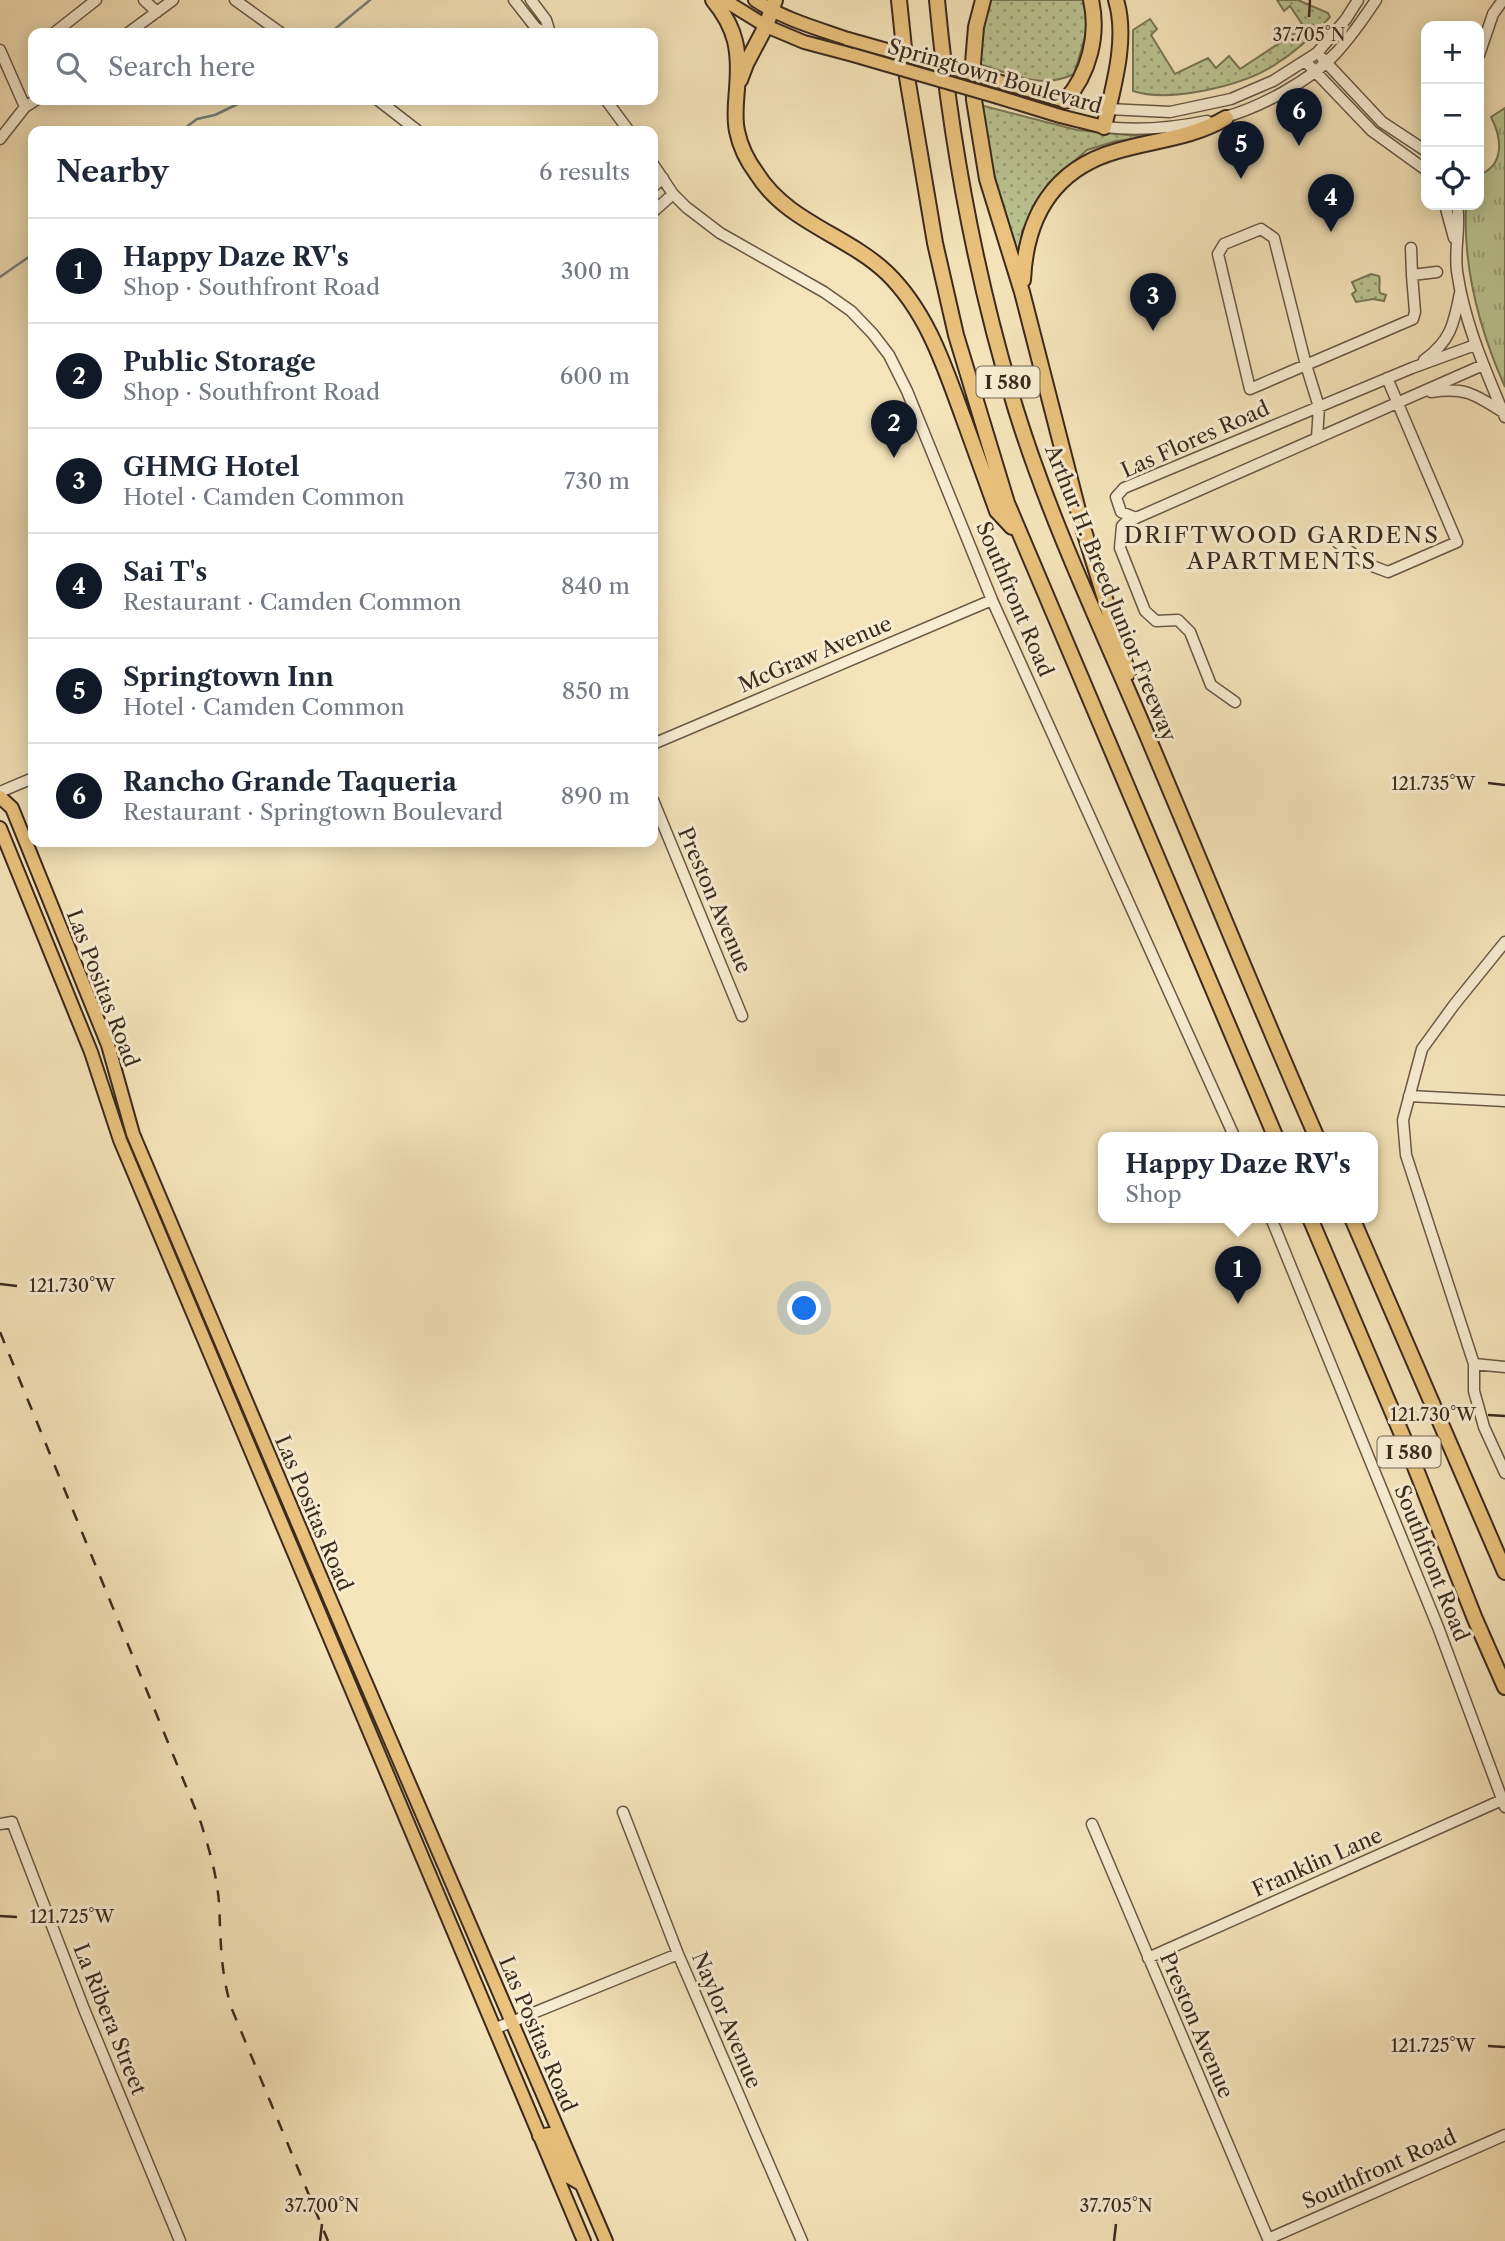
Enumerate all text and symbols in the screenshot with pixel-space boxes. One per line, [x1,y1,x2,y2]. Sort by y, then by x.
map controls [1421,21,1484,210]
button: + [1421,21,1484,84]
text: 37.705°N [1272,24,1346,46]
search box [28,28,658,105]
street label: Springtown Boulevard [885,33,1105,119]
icon: search [52,48,90,86]
text: Search here [108,51,255,83]
button: − [1421,84,1484,147]
pin: 6 [1276,88,1322,146]
pin: 5 [1218,121,1264,179]
button: locate [1421,147,1484,210]
text: Nearby [56,153,169,190]
text: 6 results [539,158,630,186]
pin: 4 [1308,174,1354,232]
text: Happy Daze RV's [123,241,349,273]
text: 1 [74,257,84,285]
text: 300 m [561,257,630,285]
text: Shop · Southfront Road [123,273,380,301]
pin: 3 [1130,273,1176,331]
text: Public Storage [123,346,316,378]
text: 2 [72,362,86,390]
text: 600 m [560,362,630,390]
road number: I 580 [976,366,1040,398]
text: Shop · Southfront Road [123,378,380,406]
street label: Las Flores Road [1117,395,1273,483]
pin: 2 [871,400,917,458]
street label: Arthur H. Breed Junior Freeway [1040,440,1182,745]
text: GHMG Hotel [123,451,299,483]
text: 3 [73,467,86,495]
text: 730 m [564,467,630,495]
text: Hotel · Camden Common [123,483,405,511]
street label: Southfront Road [971,518,1059,680]
district label: DRIFTWOOD GARDENS APARTMENTS [1124,521,1440,575]
text: Sai T's [123,556,207,588]
text: 4 [72,572,86,600]
text: 840 m [561,572,630,600]
text: Restaurant · Camden Common [123,588,462,616]
street label: McGraw Avenue [735,610,895,698]
text: Springtown Inn [123,661,334,693]
text: 5 [73,677,85,705]
text: 850 m [562,677,630,705]
text: Hotel · Camden Common [123,693,405,721]
text: Rancho Grande Taqueria [123,766,457,798]
text: 121.735°W [1391,773,1476,795]
text: 6 [72,782,86,810]
text: 890 m [561,782,630,810]
text: Restaurant · Springtown Boulevard [123,798,503,826]
street label: Preston Avenue [673,823,757,977]
street label: Las Positas Road [61,906,145,1070]
popup [1098,1132,1378,1223]
text: Happy Daze RV's [1125,1148,1351,1180]
text: Shop [1125,1180,1182,1208]
pin: 1 [1215,1246,1261,1304]
text: 121.730°W [29,1275,116,1297]
your location [787,1291,821,1325]
text: 121.730°W [1390,1404,1477,1426]
street label: Las Positas Road [270,1431,358,1595]
road number: I 580 [1378,1436,1440,1468]
street label: Southfront Road [1389,1481,1475,1645]
street label: Franklin Lane [1248,1822,1386,1902]
text: 121.725°W [30,1906,116,1928]
street label: La Ribera Street [68,1940,152,2099]
street label: Naylor Avenue [687,1948,767,2092]
street label: Preston Avenue [1155,1948,1239,2102]
street label: Las Positas Road [494,1952,582,2116]
text: 121.725°W [1391,2035,1477,2057]
street label: Southfront Road [1298,2124,1460,2214]
text: 37.700°N [285,2195,360,2217]
text: 37.705°N [1079,2195,1153,2217]

